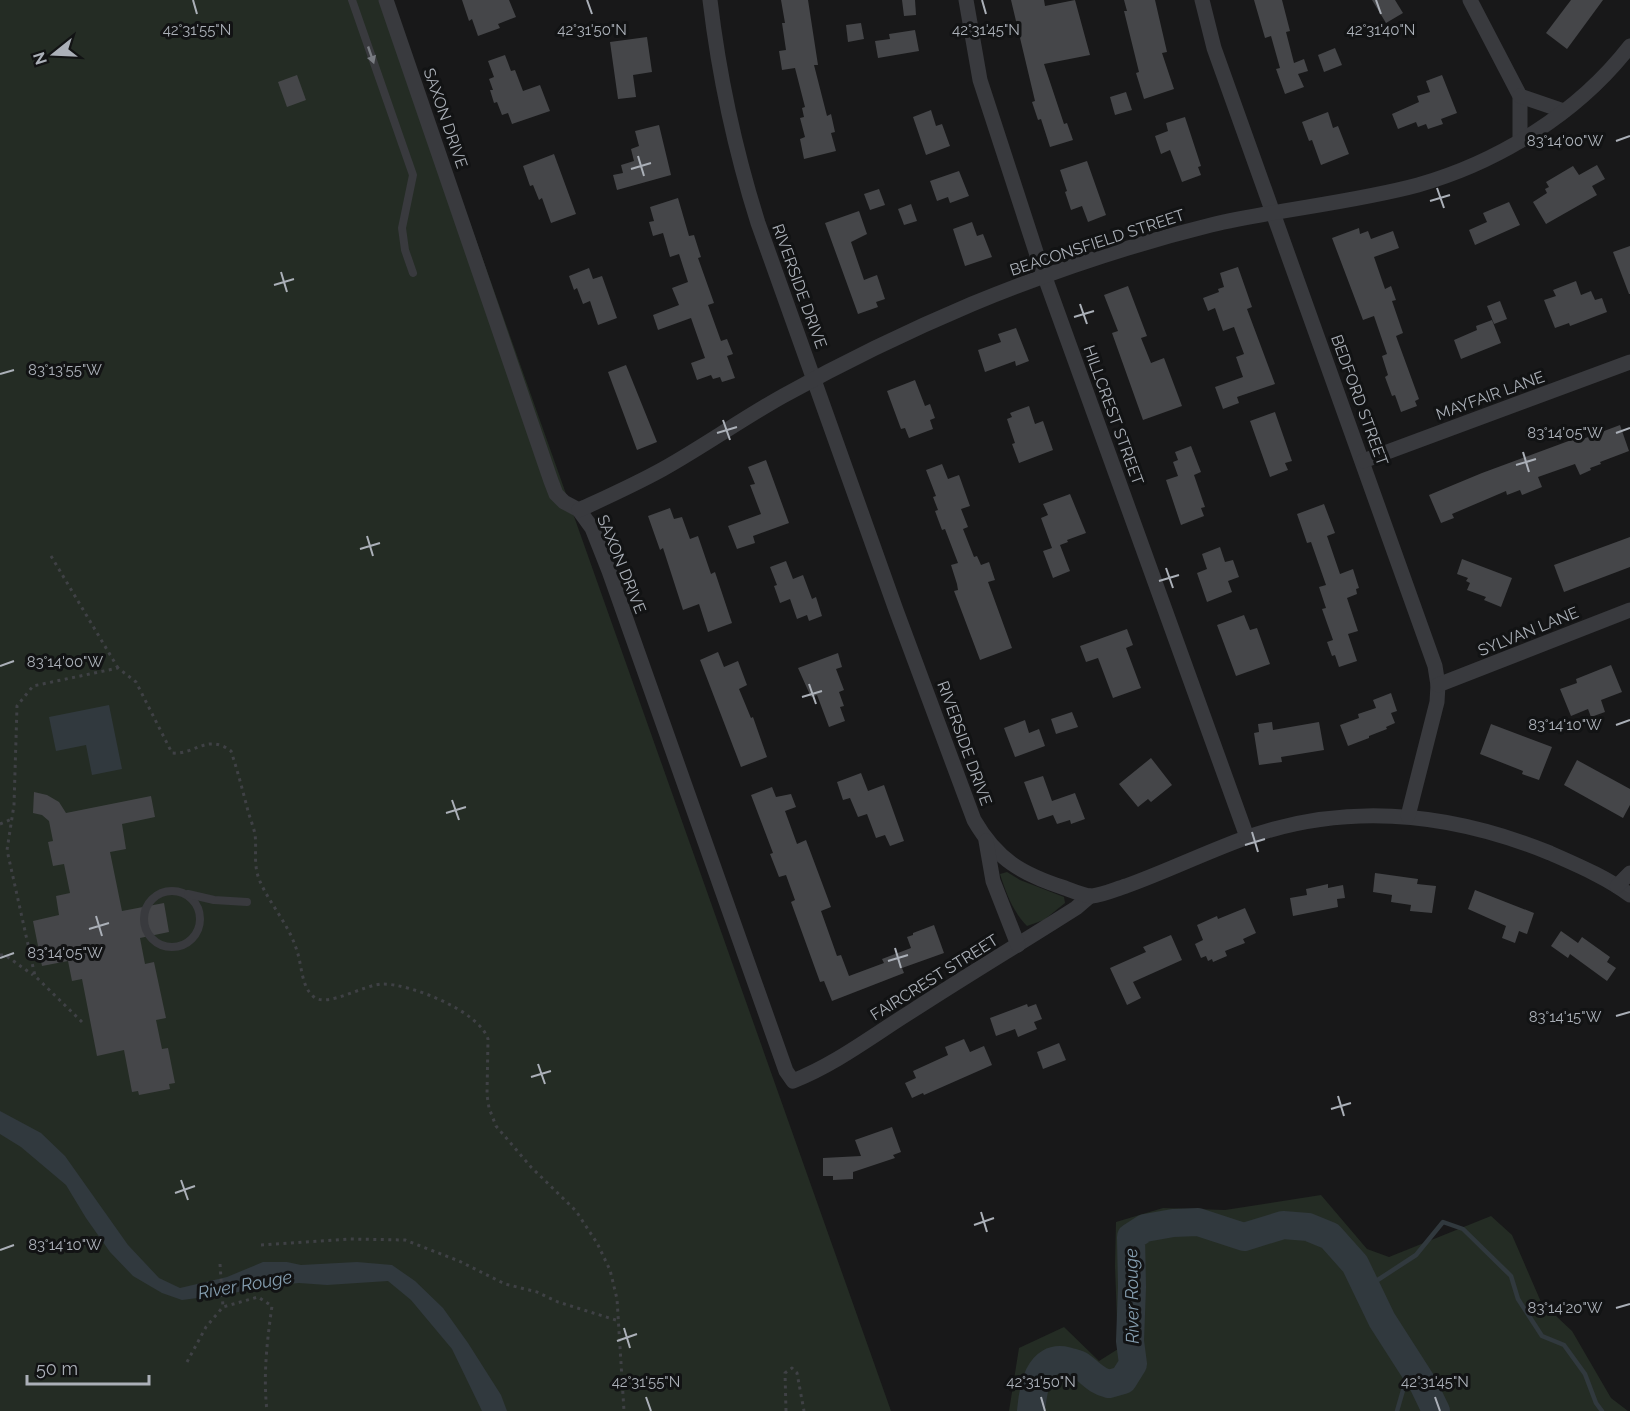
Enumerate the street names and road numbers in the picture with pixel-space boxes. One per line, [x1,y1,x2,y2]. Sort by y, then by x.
street label: SAXON DRIVE [419,66,472,171]
street label: BEACONSFIELD STREET [1007,205,1187,280]
street label: RIVERSIDE DRIVE [768,221,831,351]
street label: BEDFORD STREET [1327,332,1392,469]
street label: HILLCREST STREET [1079,343,1148,488]
street label: MAYFAIR LANE [1433,367,1547,424]
street label: SAXON DRIVE [593,512,650,617]
street label: SYLVAN LANE [1475,603,1582,660]
street label: RIVERSIDE DRIVE [933,678,996,808]
street label: FAIRCREST STREET [867,930,1002,1024]

